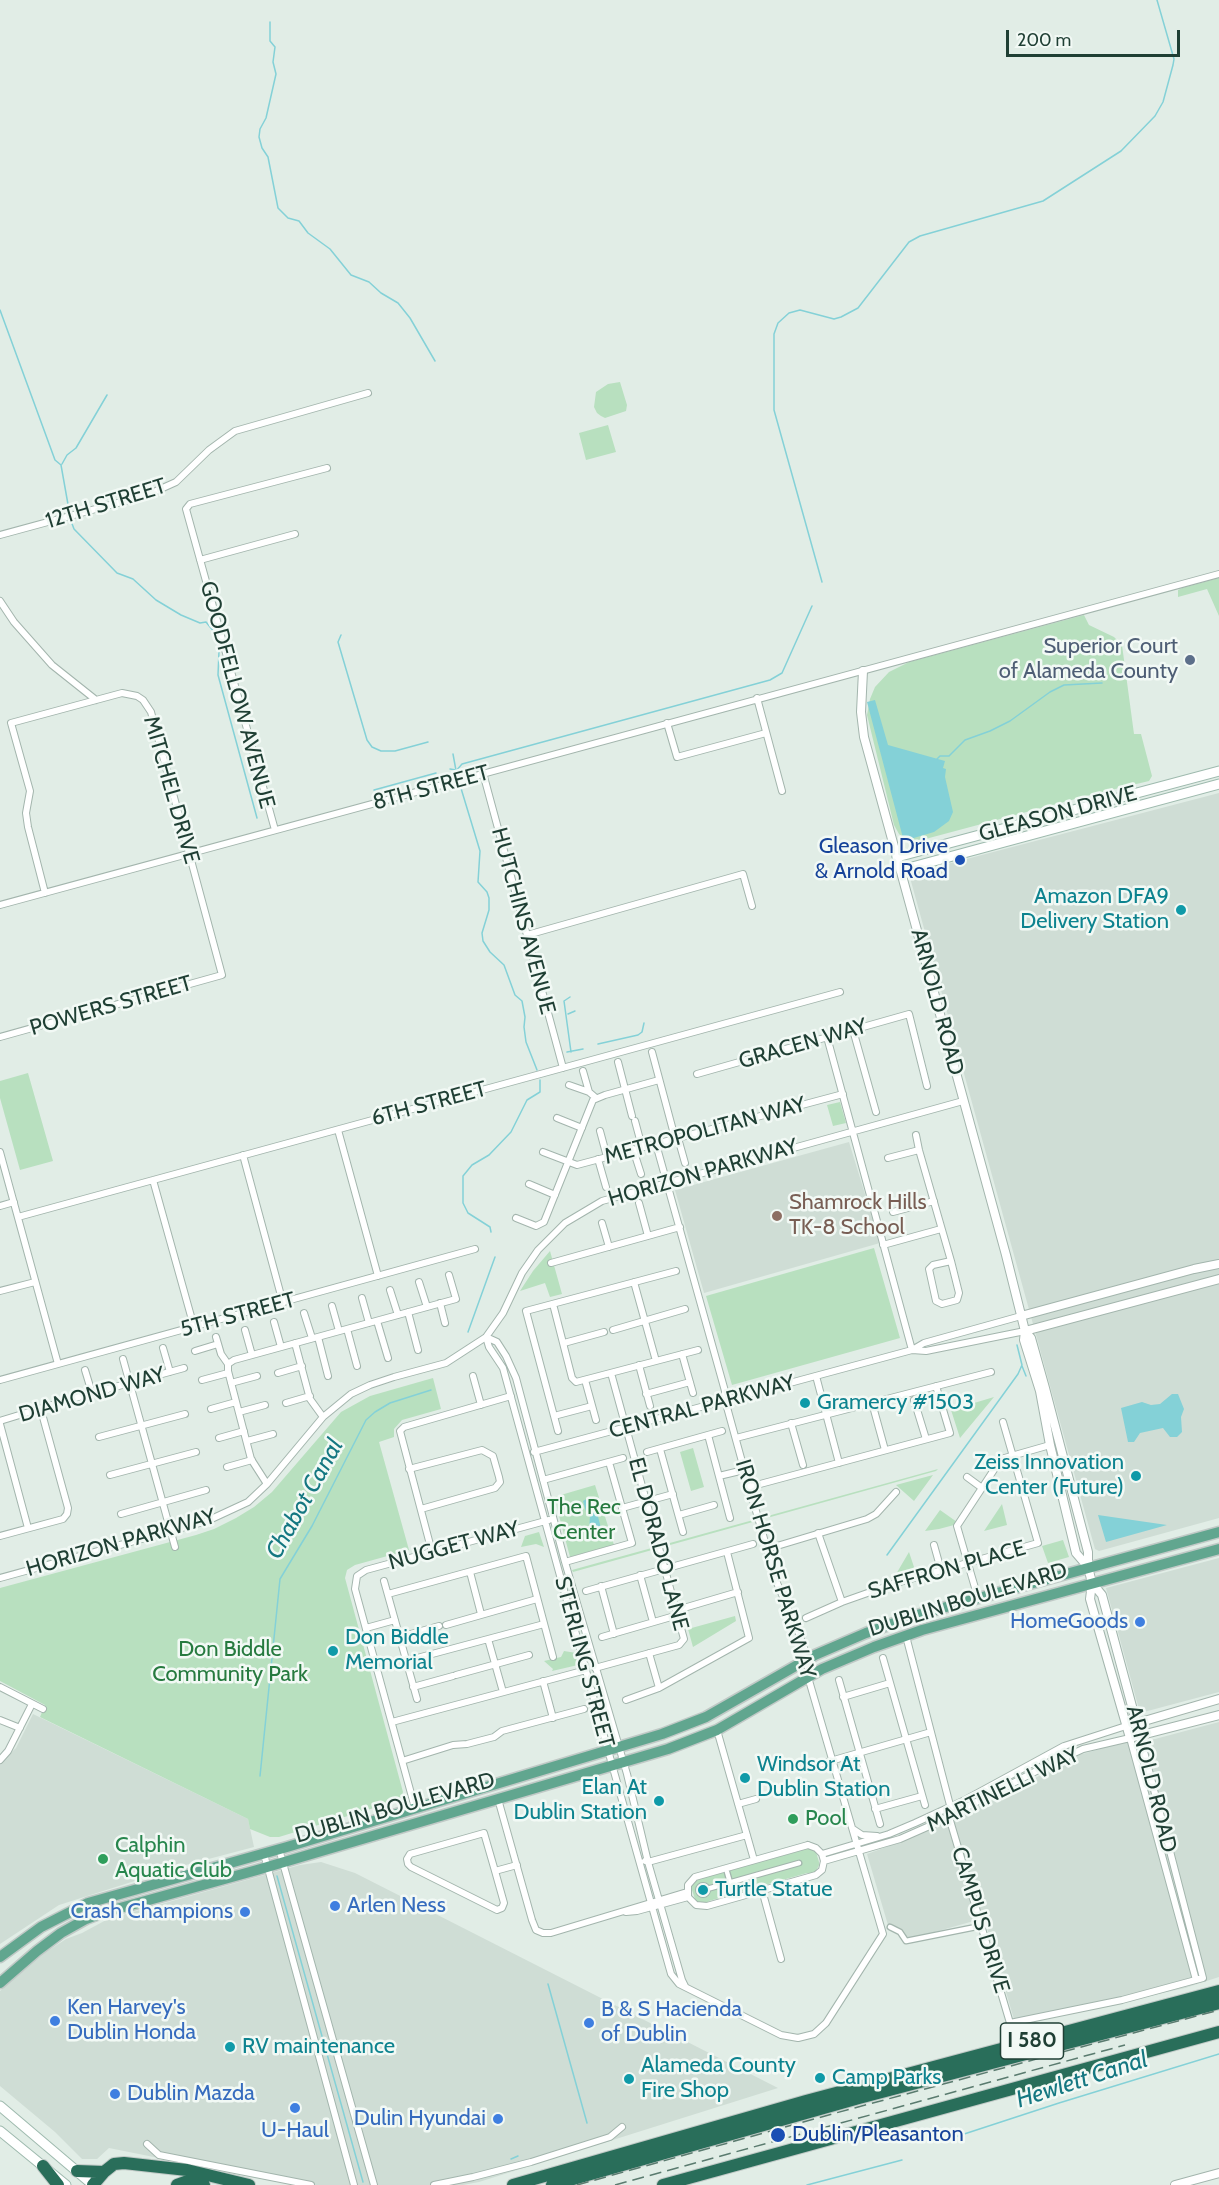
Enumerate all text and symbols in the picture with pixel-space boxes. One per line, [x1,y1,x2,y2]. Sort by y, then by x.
scale bar [1009,18,1183,56]
text: 200 m [1017,29,1071,51]
street label: 12TH STREET [42,473,170,535]
street label: GOODFELLOW AVENUE [194,579,280,811]
place label: Superior Court of Alameda County [999,634,1178,686]
marker: Superior Court of Alameda County [1183,653,1197,667]
street label: MITCHEL DRIVE [137,713,205,867]
street label: 8TH STREET [370,760,492,816]
street label: GLEASON DRIVE [976,780,1140,848]
street label: HUTCHINS AVENUE [485,825,561,1017]
place label: Gleason Drive & Arnold Road [815,834,948,885]
marker: Gleason Drive & Arnold Road [953,853,967,867]
place label: Amazon DFA9 Delivery Station [1020,884,1169,936]
marker: Amazon DFA9 Delivery Station [1174,903,1188,917]
street label: ARNOLD ROAD [905,926,969,1078]
street label: POWERS STREET [27,970,195,1042]
street label: GRACEN WAY [736,1013,870,1075]
street label: 6TH STREET [369,1076,489,1132]
street label: METROPOLITAN WAY [602,1091,808,1171]
street label: HORIZON PARKWAY [605,1133,801,1213]
place label: Shamrock Hills TK-8 School [789,1190,927,1242]
marker: Shamrock Hills TK-8 School [770,1209,784,1223]
street label: 5TH STREET [178,1287,298,1343]
street label: DIAMOND WAY [16,1362,168,1428]
street label: CENTRAL PARKWAY [606,1369,798,1445]
place label: Gramercy #1503 [817,1390,974,1416]
marker: Gramercy #1503 [798,1396,812,1410]
water label: Chabot Canal [260,1434,350,1564]
place label: Zeiss Innovation Center (Future) [974,1450,1124,1502]
street label: EL DORADO LANE [622,1455,694,1633]
street label: IRON HORSE PARKWAY [729,1456,821,1682]
marker: Zeiss Innovation Center (Future) [1129,1469,1143,1483]
park label: The Rec Center [547,1495,621,1546]
street label: HORIZON PARKWAY [23,1503,219,1583]
street label: NUGGET WAY [386,1516,522,1576]
street label: SAFFRON PLACE [865,1535,1029,1605]
street label: DUBLIN BOULEVARD [865,1557,1071,1643]
street label: STERLING STREET [548,1574,620,1750]
place label: HomeGoods [1010,1609,1128,1635]
marker: HomeGoods [1133,1615,1147,1629]
place label: Don Biddle Memorial [345,1625,449,1676]
park label: Don Biddle Community Park [152,1637,308,1688]
marker: Don Biddle Memorial [326,1644,340,1658]
street label: ARNOLD ROAD [1120,1703,1182,1855]
street label: MARTINELLI WAY [922,1742,1084,1838]
place label: Windsor At Dublin Station [757,1752,890,1804]
street label: DUBLIN BOULEVARD [292,1767,498,1849]
marker: Windsor At Dublin Station [738,1771,752,1785]
place label: Elan At Dublin Station [514,1775,647,1826]
marker: Elan At Dublin Station [652,1794,666,1808]
place label: Pool [805,1806,847,1832]
marker: Pool [786,1812,800,1826]
place label: Calphin Aquatic Club [115,1833,232,1885]
street label: CAMPUS DRIVE [945,1844,1015,1996]
marker: Calphin Aquatic Club [96,1852,110,1866]
place label: Turtle Statue [715,1877,832,1903]
marker: Turtle Statue [696,1883,710,1897]
place label: Arlen Ness [347,1893,446,1919]
place label: Crash Champions [71,1899,233,1925]
marker: Arlen Ness [328,1899,342,1913]
marker: Crash Champions [238,1905,252,1919]
place label: Ken Harvey's Dublin Honda [67,1995,196,2047]
place label: B & S Hacienda of Dublin [601,1997,742,2048]
marker: Ken Harvey's Dublin Honda [48,2014,62,2028]
marker: B & S Hacienda of Dublin [582,2016,596,2030]
road number: I 580 [1000,2023,1064,2059]
place label: RV maintenance [242,2034,395,2060]
marker: RV maintenance [223,2040,237,2054]
water label: Hewlett Canal [1013,2045,1151,2115]
place label: Alameda County Fire Shop [641,2053,796,2104]
place label: Camp Parks [832,2065,941,2091]
marker: Camp Parks [813,2071,827,2085]
marker: Alameda County Fire Shop [622,2072,636,2086]
place label: Dublin Mazda [127,2081,255,2107]
marker: Dublin Mazda [108,2087,122,2101]
marker: U-Haul [288,2101,302,2115]
place label: Dulin Hyundai [354,2106,486,2132]
marker: Dulin Hyundai [491,2112,505,2126]
place label: U-Haul [261,2118,329,2144]
place label: Dublin/Pleasanton [792,2122,964,2148]
marker: Dublin/Pleasanton [769,2126,787,2144]

